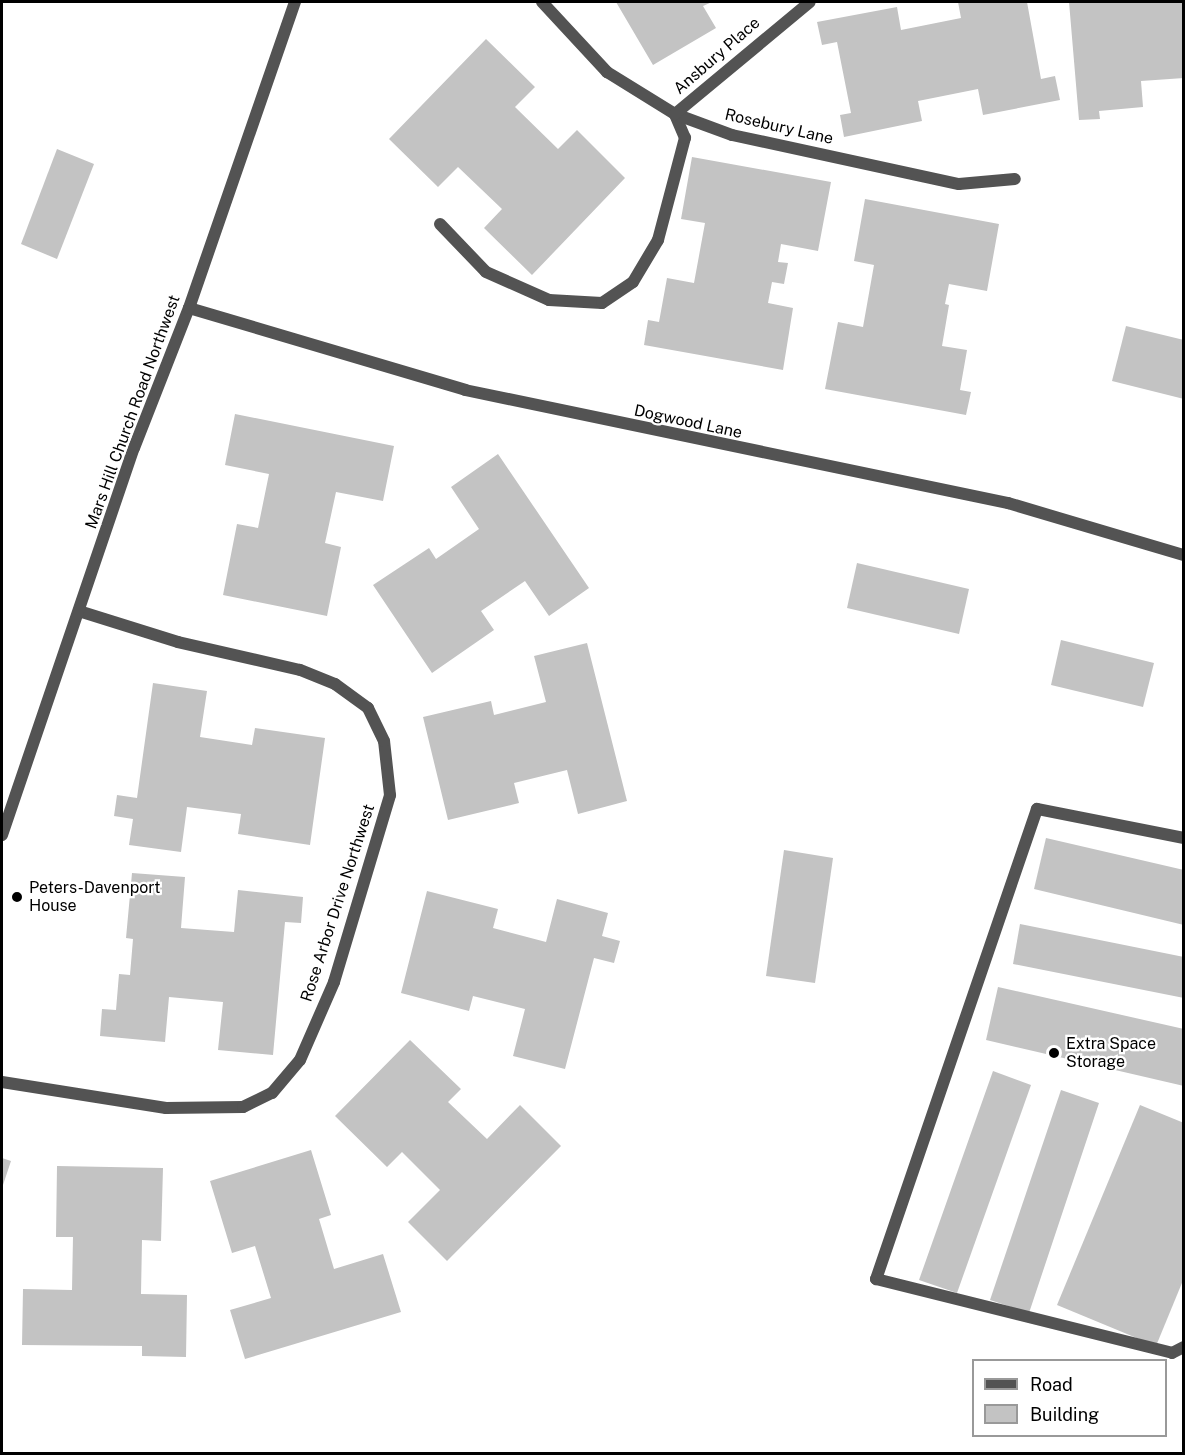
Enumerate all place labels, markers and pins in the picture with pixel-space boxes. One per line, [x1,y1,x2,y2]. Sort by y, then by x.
place label: Peters-Davenport House [29,878,160,916]
marker: Peters-Davenport House [10,890,24,904]
place label: Extra Space Storage [1066,1034,1156,1072]
marker: Extra Space Storage [1047,1046,1061,1060]

